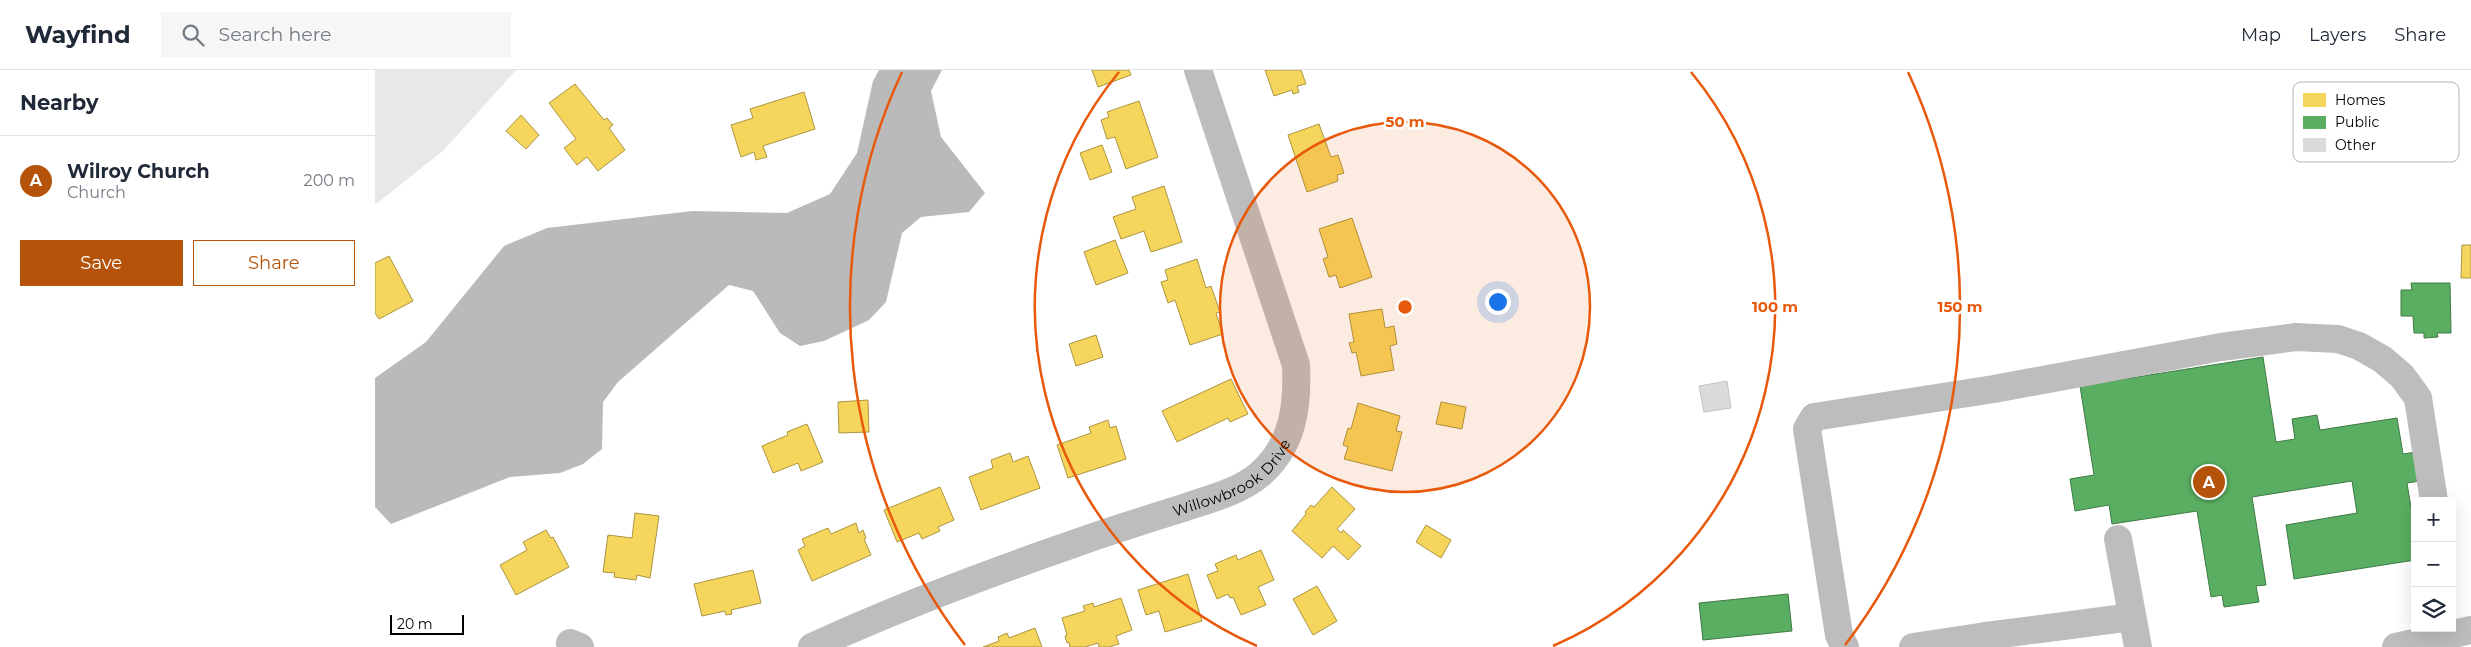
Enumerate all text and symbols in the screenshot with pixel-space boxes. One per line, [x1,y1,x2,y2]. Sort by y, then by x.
search box [161,12,511,57]
text: Wayfind [25,20,131,49]
icon: search [179,21,207,49]
text: Search here [219,23,332,46]
text: Map [2241,24,2281,46]
text: Layers [2309,24,2366,46]
text: Share [2394,24,2446,46]
legend [2293,82,2459,162]
text: Nearby [20,90,99,115]
text: Homes [2335,91,2385,109]
text: 50 m [1385,112,1425,131]
text: Public [2335,113,2379,131]
text: Other [2335,136,2376,154]
text: Wilroy Church [67,160,210,183]
text: A [30,171,42,190]
text: 200 m [304,171,355,190]
text: Church [67,183,126,202]
button: Save [20,240,183,286]
button: Share [193,240,355,286]
your location [1485,289,1511,315]
text: 100 m [1752,297,1798,316]
text: 150 m [1938,297,1982,316]
centre of rings [1396,298,1414,316]
street label: Willowbrook Drive [1170,436,1294,520]
pin: A [2193,463,2225,501]
map controls [2411,497,2456,632]
button: + [2411,497,2456,542]
button: − [2411,542,2456,587]
button: layers [2411,587,2456,632]
scale bar [390,612,464,635]
text: 20 m [397,615,433,633]

